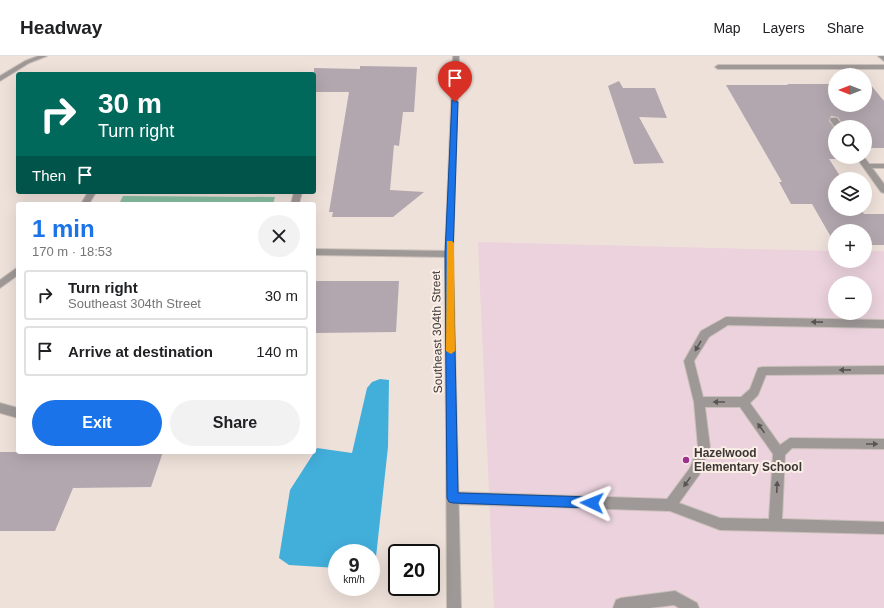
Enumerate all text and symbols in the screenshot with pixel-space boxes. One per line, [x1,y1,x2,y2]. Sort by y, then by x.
text: Headway [20,17,102,38]
text: Map [713,20,741,36]
text: Layers [763,20,805,36]
text: Share [827,20,864,36]
pin [438,61,472,102]
icon: arrive [444,67,466,89]
north arrow [828,68,872,112]
map controls [828,68,872,320]
icon: right [32,88,84,140]
text: 30 m [98,88,162,119]
button: search [828,120,872,164]
text: Turn right [98,121,174,141]
icon: arrive [74,164,96,186]
text: Then [32,167,66,184]
button: layers [828,172,872,216]
text: 1 min [32,215,95,242]
button: close [258,215,300,257]
button: + [828,224,872,268]
text: 170 m · 18:53 [32,244,112,259]
street label: Southeast 304th Street [429,270,445,393]
button: − [828,276,872,320]
text: Turn right [68,279,138,296]
icon: right [34,284,56,306]
text: 30 m [265,287,298,304]
text: Southeast 304th Street [68,296,201,311]
one-way arrow [810,319,823,325]
icon: arrive [34,340,56,362]
one-way arrow [694,340,701,352]
text: Arrive at destination [68,343,213,360]
text: 140 m [256,343,298,360]
one-way arrow [838,367,851,373]
one-way arrow [712,399,725,405]
button: Exit [32,400,162,446]
button: Share [170,400,300,446]
one-way arrow [757,423,765,433]
one-way arrow [866,441,879,447]
place label: Hazelwood Elementary School [694,446,802,474]
marker: Hazelwood Elementary School [681,455,691,465]
one-way arrow [683,477,691,487]
one-way arrow [774,481,781,493]
position arrow [571,482,613,524]
speed limit sign: 20 [388,544,440,596]
text: 9 [348,554,360,576]
text: km/h [343,574,365,585]

